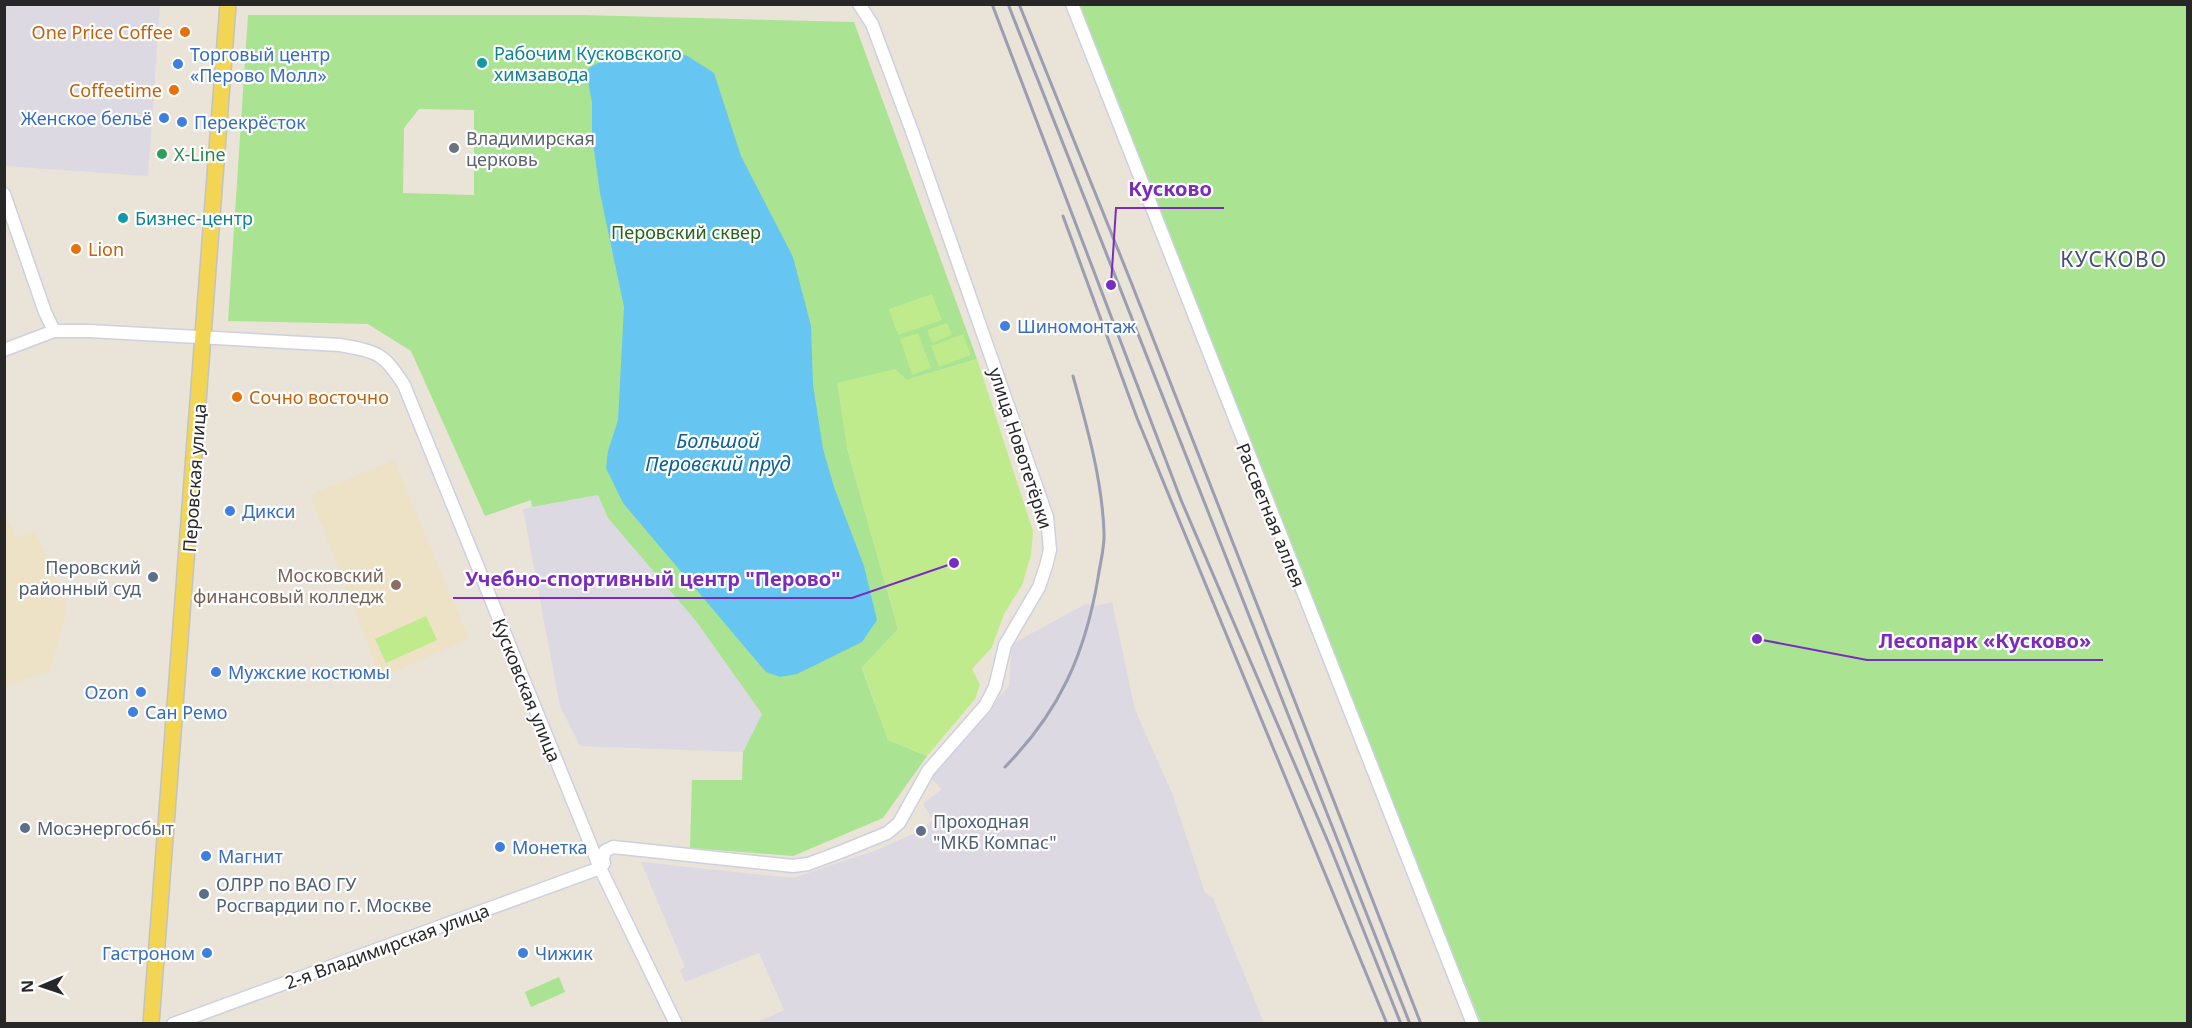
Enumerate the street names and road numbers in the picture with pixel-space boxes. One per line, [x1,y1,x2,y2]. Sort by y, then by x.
street label: улица Новотетёрки [984,364,1058,532]
street label: Перовская улица [177,403,211,553]
street label: Рассветная аллея [1231,439,1311,591]
street label: Кусковская улица [487,615,567,765]
street label: 2-я Владимирская улица [282,898,492,994]

